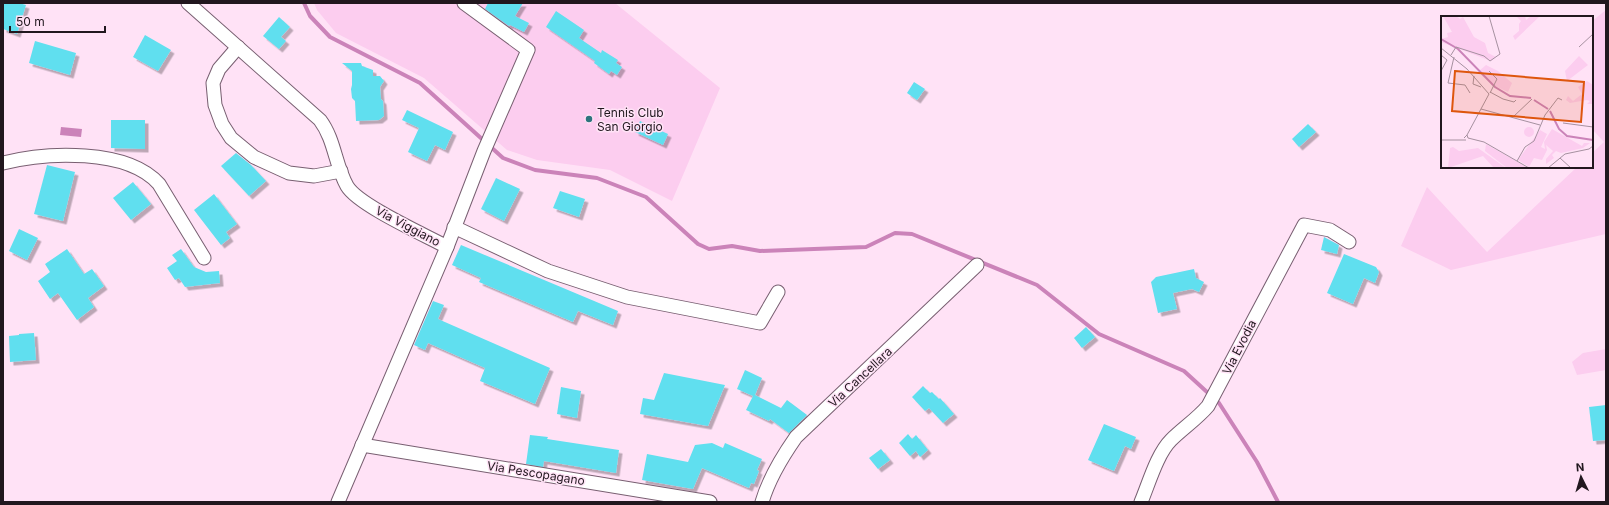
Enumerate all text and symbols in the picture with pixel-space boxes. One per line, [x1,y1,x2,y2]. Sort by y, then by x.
scale bar [10,8,105,34]
text: 50 m [16,14,45,29]
inset map [1441,16,1593,168]
place label: Tennis Club San Giorgio [597,105,664,134]
marker: Tennis Club San Giorgio [584,114,594,124]
street label: Via Viggiano [373,203,443,249]
street label: Via Evodia [1219,317,1259,377]
street label: Via Cancellara [825,344,895,410]
north arrow [1561,457,1601,497]
street label: Via Pescopagano [486,458,586,488]
text: N [1575,460,1585,474]

